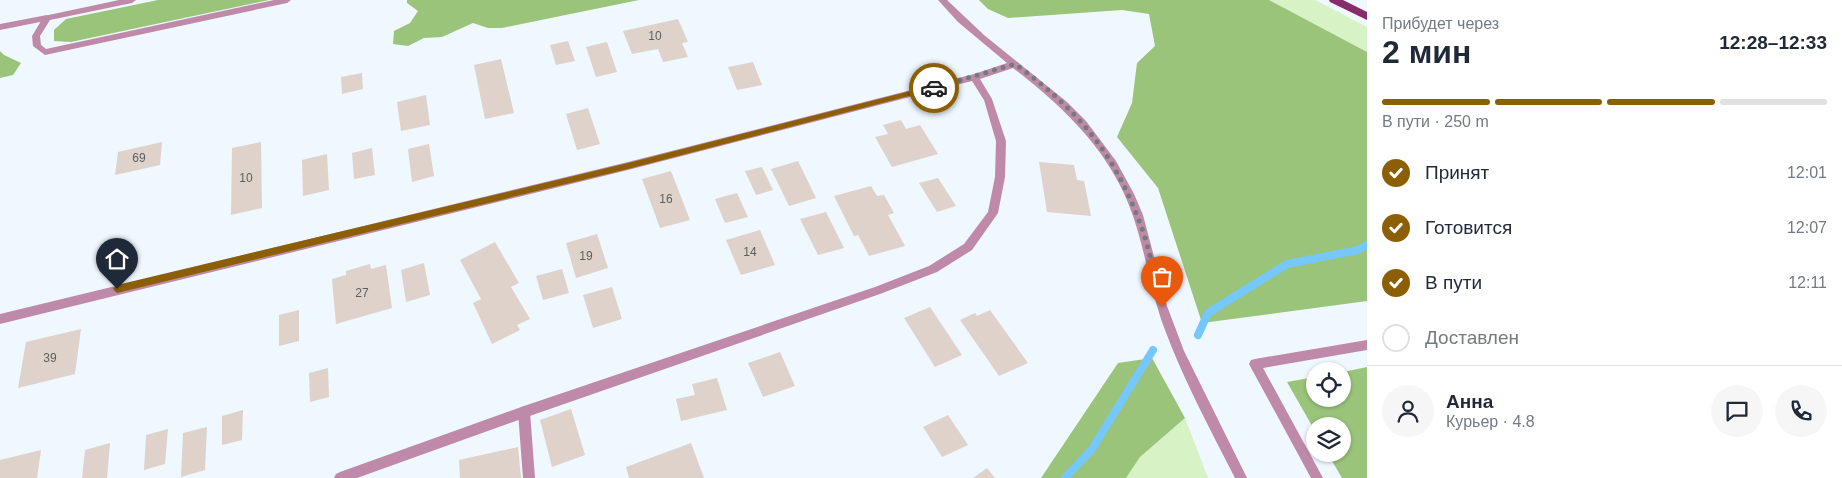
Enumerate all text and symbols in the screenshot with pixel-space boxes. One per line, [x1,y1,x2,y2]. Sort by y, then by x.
text: Прибудет через [1382,15,1499,32]
house number: 10 [648,29,662,43]
text: 12:28–12:33 [1719,32,1827,53]
text: 2 мин [1382,34,1471,70]
courier [909,63,959,113]
icon: car [920,74,948,102]
text: В пути · 250 m [1382,113,1489,130]
house number: 69 [132,151,146,165]
icon: check [1382,159,1410,187]
text: Принят [1425,162,1489,183]
text: 12:01 [1787,164,1827,181]
house number: 10 [239,171,253,185]
house number: 16 [659,192,673,206]
icon: check [1382,214,1410,242]
text: Готовится [1425,217,1512,238]
text: 12:07 [1787,219,1827,236]
pin [96,238,138,289]
icon: home [103,245,131,273]
house number: 14 [743,245,757,259]
house number: 19 [579,249,593,263]
pin [1141,256,1183,307]
icon: bag [1148,263,1176,291]
icon: check [1382,269,1410,297]
text: В пути [1425,272,1482,293]
text: 12:11 [1788,274,1827,291]
house number: 27 [355,286,369,300]
text: Доставлен [1425,327,1519,348]
house number: 39 [43,351,57,365]
map controls [1306,362,1351,462]
button: locate [1306,362,1351,407]
button: person [1382,385,1434,437]
button: chat [1711,385,1763,437]
button: phone [1775,385,1827,437]
text: Анна [1446,391,1493,412]
text: Курьер · 4.8 [1446,413,1535,430]
button: layers [1306,417,1351,462]

